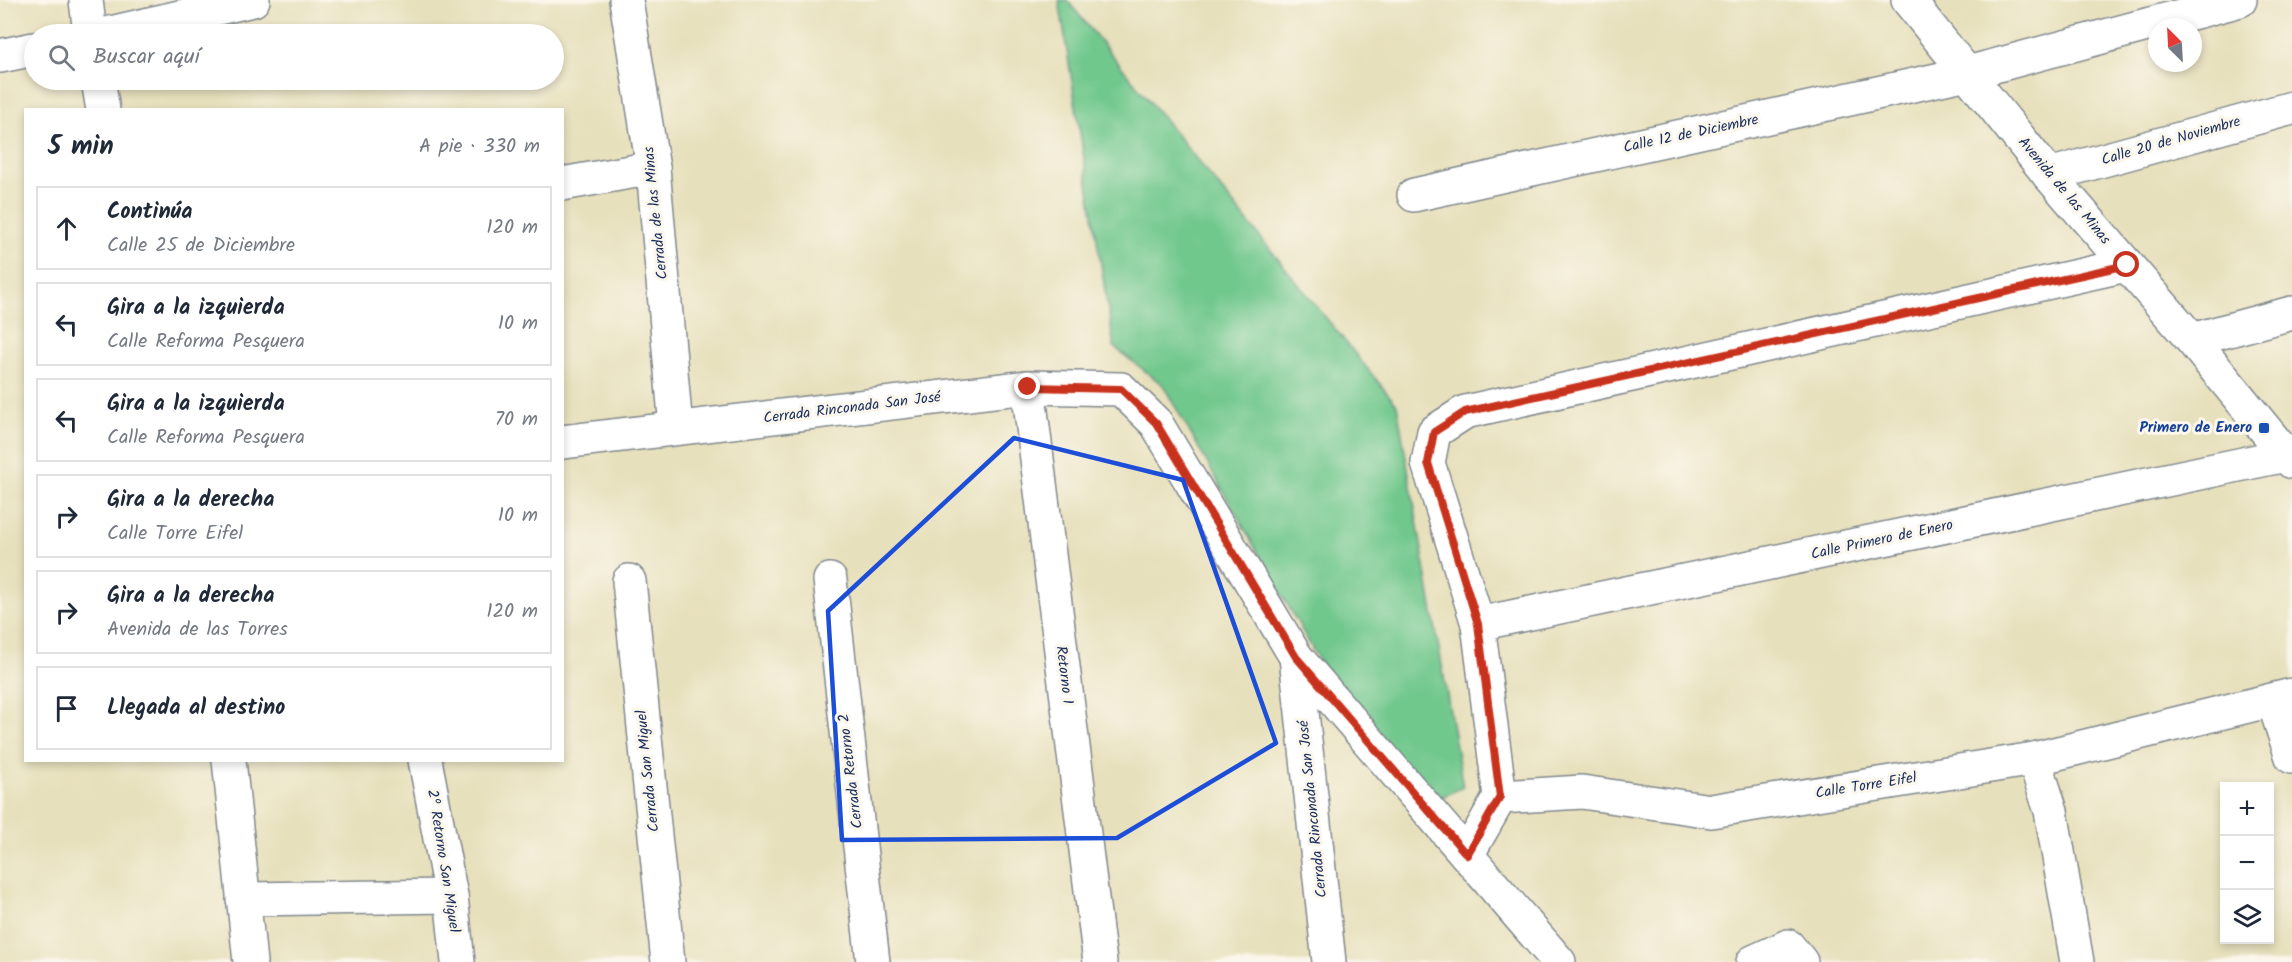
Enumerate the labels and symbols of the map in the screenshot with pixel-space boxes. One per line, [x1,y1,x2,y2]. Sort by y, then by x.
north arrow [2148,18,2202,72]
street label: Calle 12 de Diciembre [1621,108,1761,160]
street label: Calle 20 de Noviembre [2099,110,2244,172]
street label: Avenida de las Minas [2012,132,2117,251]
street label: Cerrada de las Minas [637,145,675,281]
route start [2113,251,2139,277]
route end [1014,373,1040,399]
street label: Cerrada Rinconada San José [762,385,943,431]
place label: Primero de Enero [2139,416,2252,440]
marker: Primero de Enero [2257,421,2271,435]
street label: Calle Primero de Enero [1809,513,1956,567]
street label: Retorno 1 [1049,644,1080,706]
street label: Cerrada San Miguel [630,709,666,833]
street label: Cerrada Retorno 2 [832,712,870,830]
street label: Cerrada Rinconada San José [1292,718,1334,899]
street label: Calle Torre Eifel [1814,766,1919,806]
street label: 2º Retorno San Miguel [420,788,466,935]

